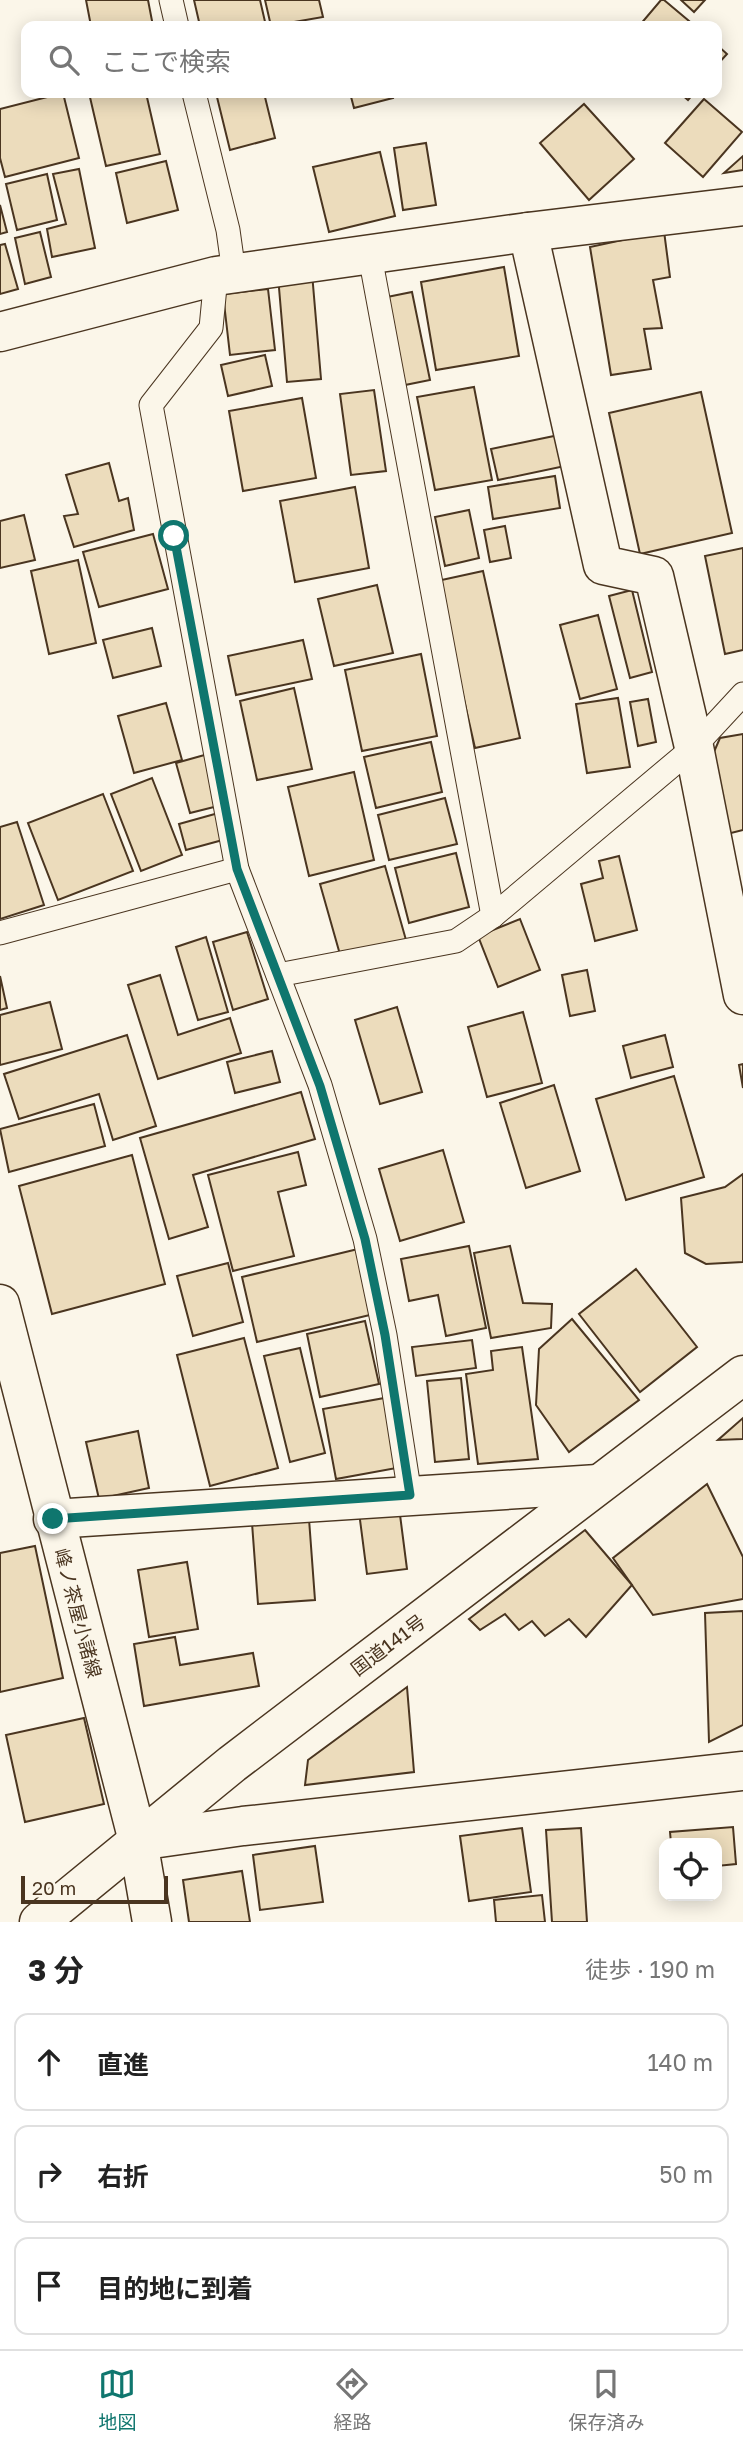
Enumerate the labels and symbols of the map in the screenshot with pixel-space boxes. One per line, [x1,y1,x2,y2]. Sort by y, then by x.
route start [158,520,189,551]
route end [37,1503,68,1534]
street label: 峰ノ茶屋小諸線 [50,1546,107,1680]
street label: 国道141号 [346,1609,429,1680]
scale bar [21,1873,168,1905]

